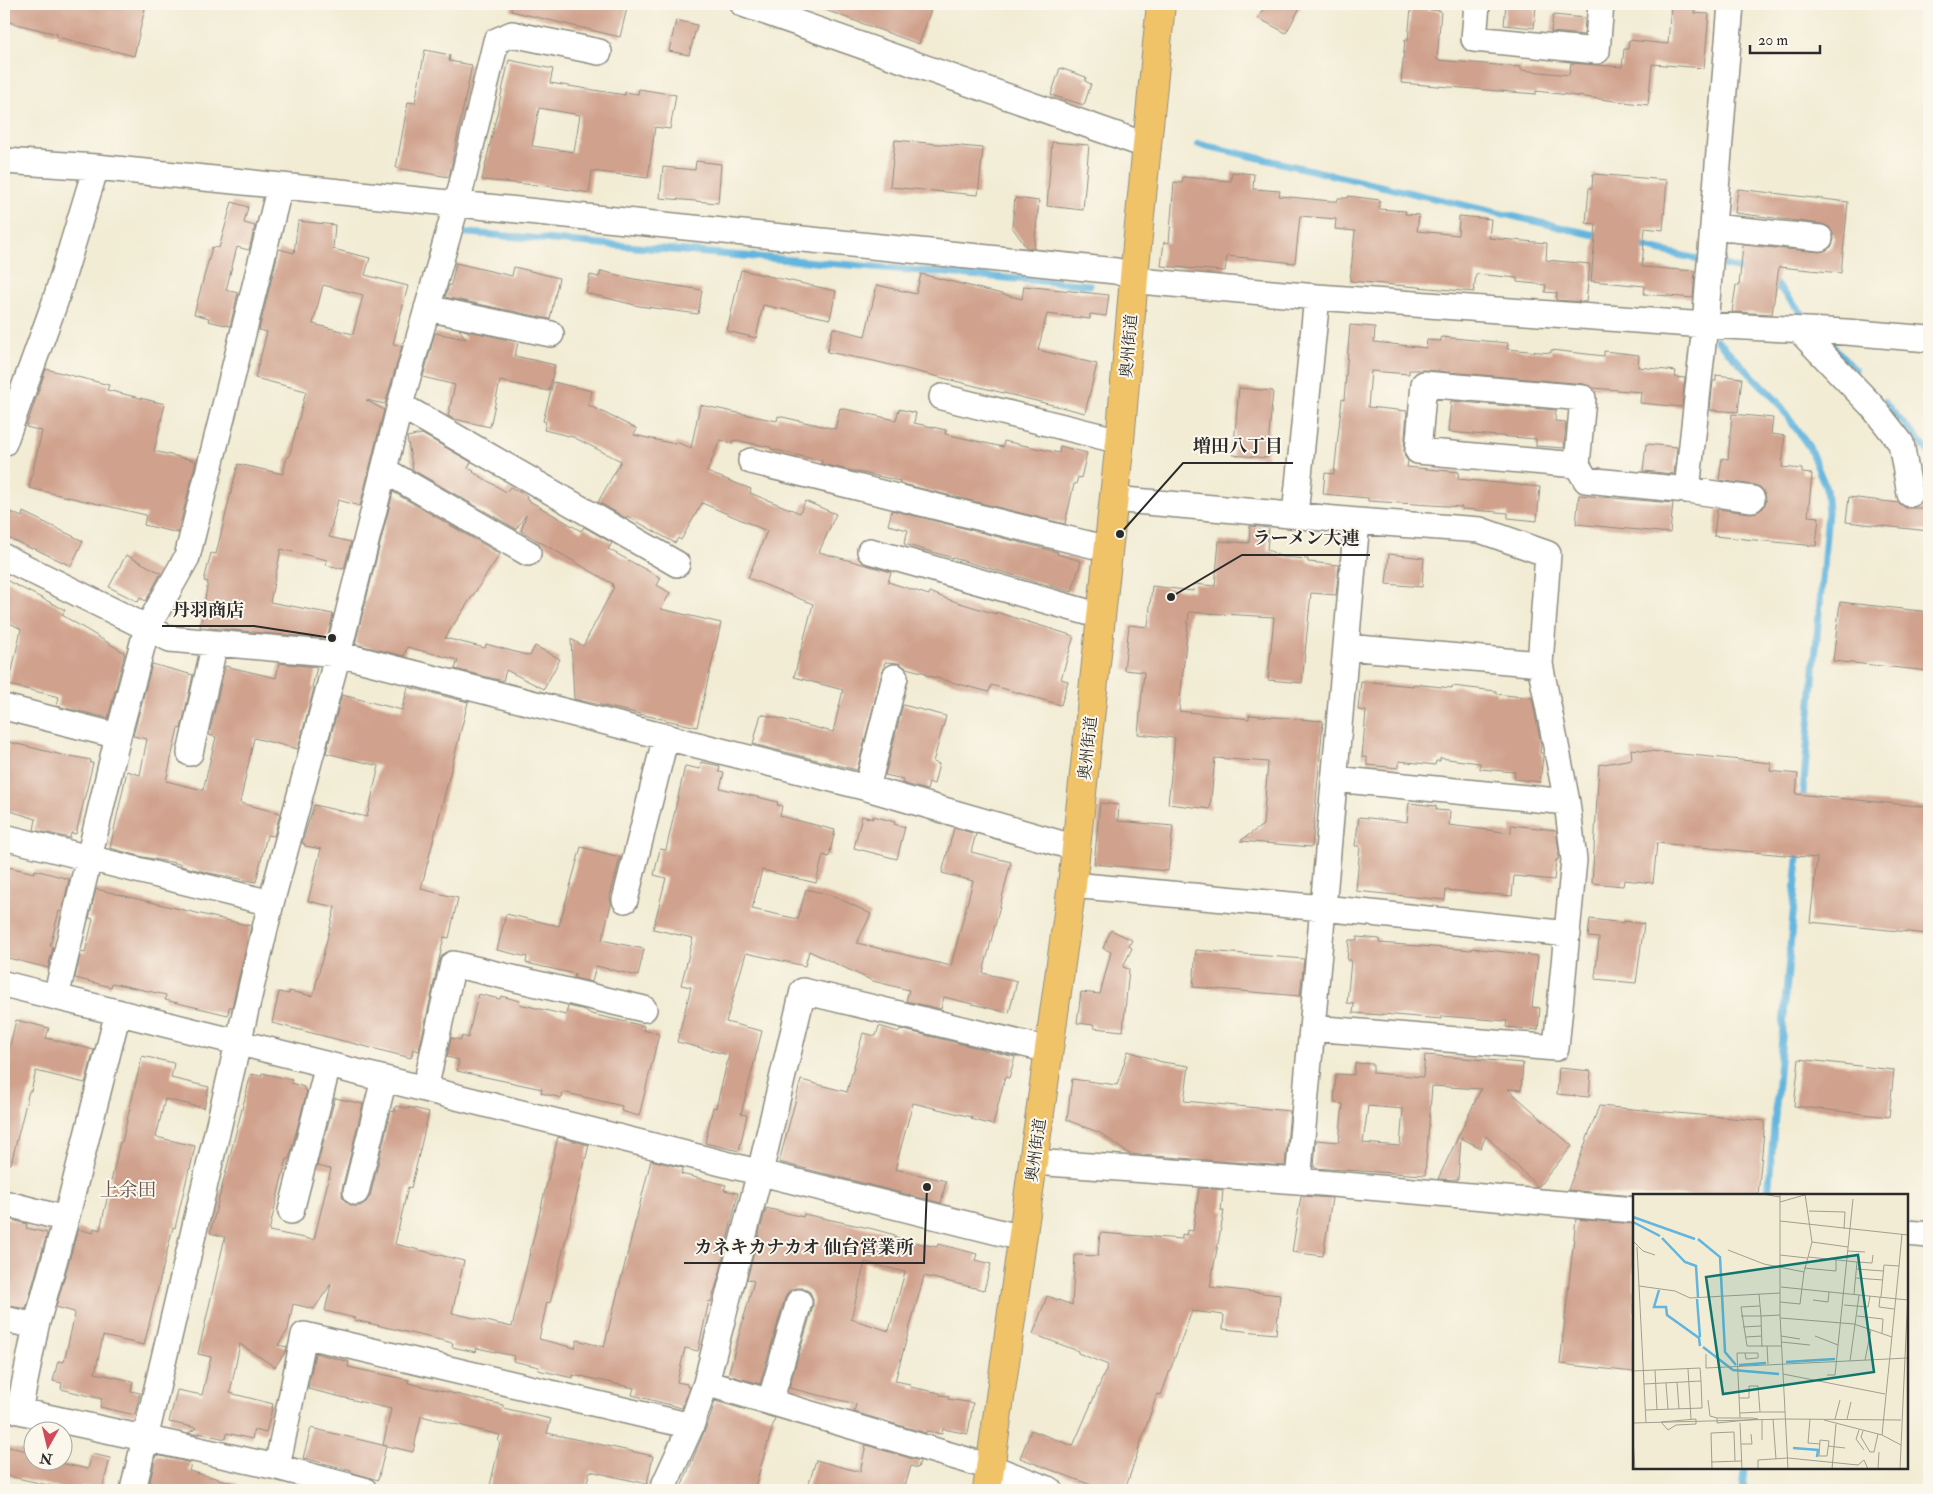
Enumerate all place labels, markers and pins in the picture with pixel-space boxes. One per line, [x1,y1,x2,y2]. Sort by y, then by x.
callout: 増田八丁目 [1183,430,1293,463]
callout: ラーメン大連 [1242,522,1370,555]
callout: 丹羽商店 [162,593,254,626]
callout: カネキカナカオ 仙台営業所 [684,1230,924,1263]

